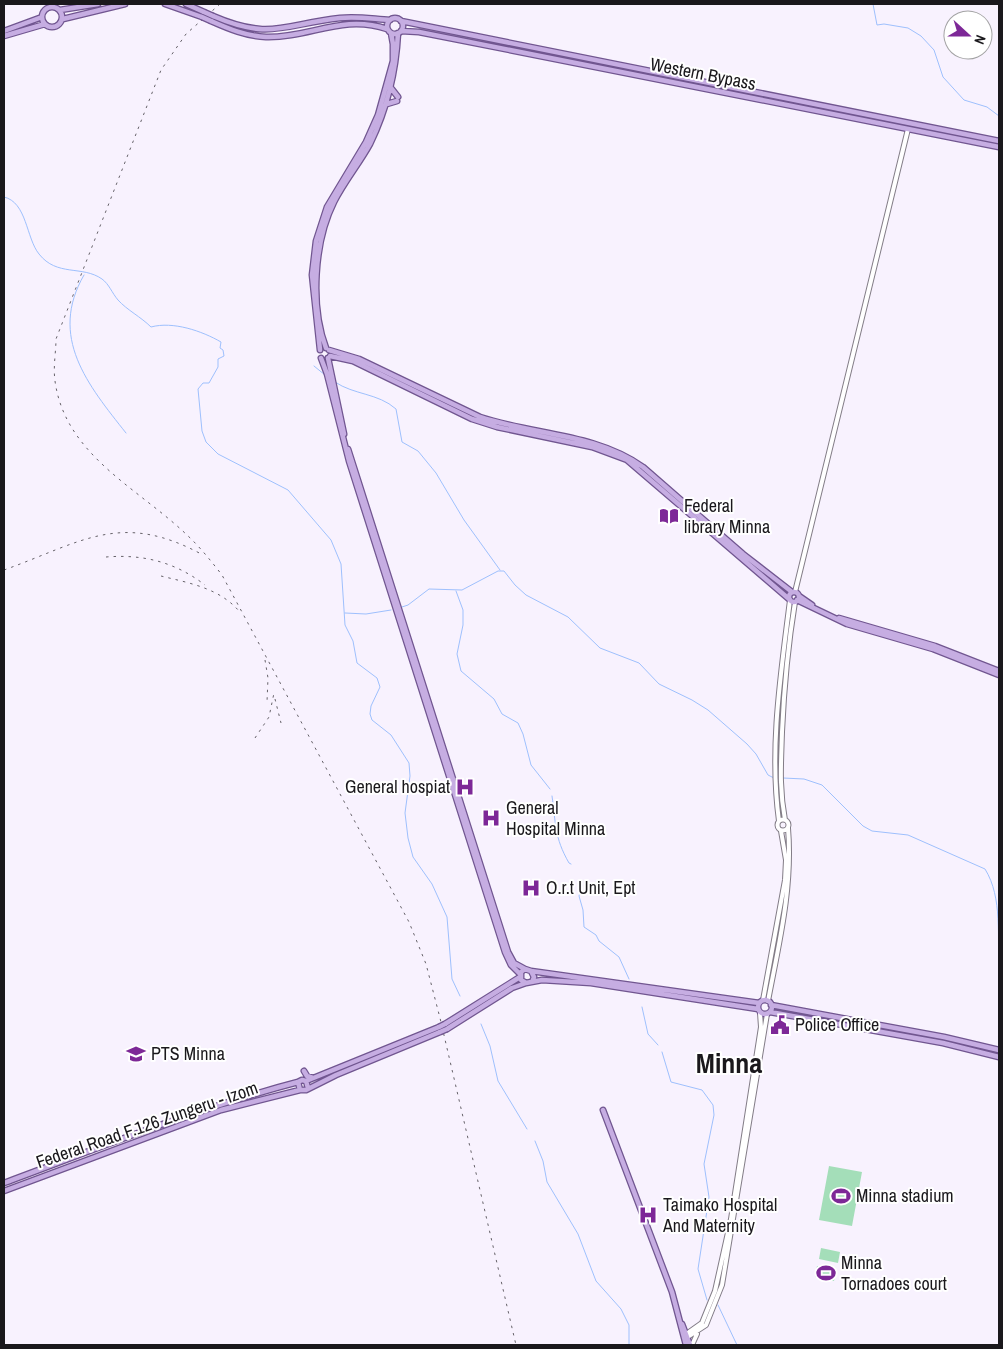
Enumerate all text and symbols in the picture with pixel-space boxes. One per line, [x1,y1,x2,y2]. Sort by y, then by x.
north arrow [943,10,993,60]
text: N [970,33,990,47]
street label: Western Bypass [648,51,758,96]
place label: Federal library Minna [684,493,770,539]
library icon: Federal library Minna [658,505,680,527]
place label: General hospiat [345,774,450,799]
hospital icon: General hospiat [454,776,476,798]
place label: General Hospital Minna [506,795,605,841]
hospital icon: General Hospital Minna [480,807,502,829]
place label: O.r.t Unit, Ept [546,875,635,900]
hospital icon: O.r.t Unit, Ept [520,877,542,899]
place label: Police Office [795,1012,879,1037]
public building icon: Police Office [769,1014,791,1036]
place label: PTS Minna [151,1041,225,1066]
school or university icon: PTS Minna [125,1043,147,1065]
district label: Minna [696,1044,762,1082]
street label: Federal Road F.126 Zungeru - Izom [33,1075,261,1174]
place label: Minna stadium [856,1183,954,1208]
sports icon: Minna stadium [830,1185,852,1207]
place label: Taimako Hospital And Maternity [662,1192,777,1238]
hospital icon: Taimako Hospital And Maternity [637,1204,659,1226]
place label: Minna Tornadoes court [841,1250,947,1296]
sports icon: Minna Tornadoes court [815,1262,837,1284]

